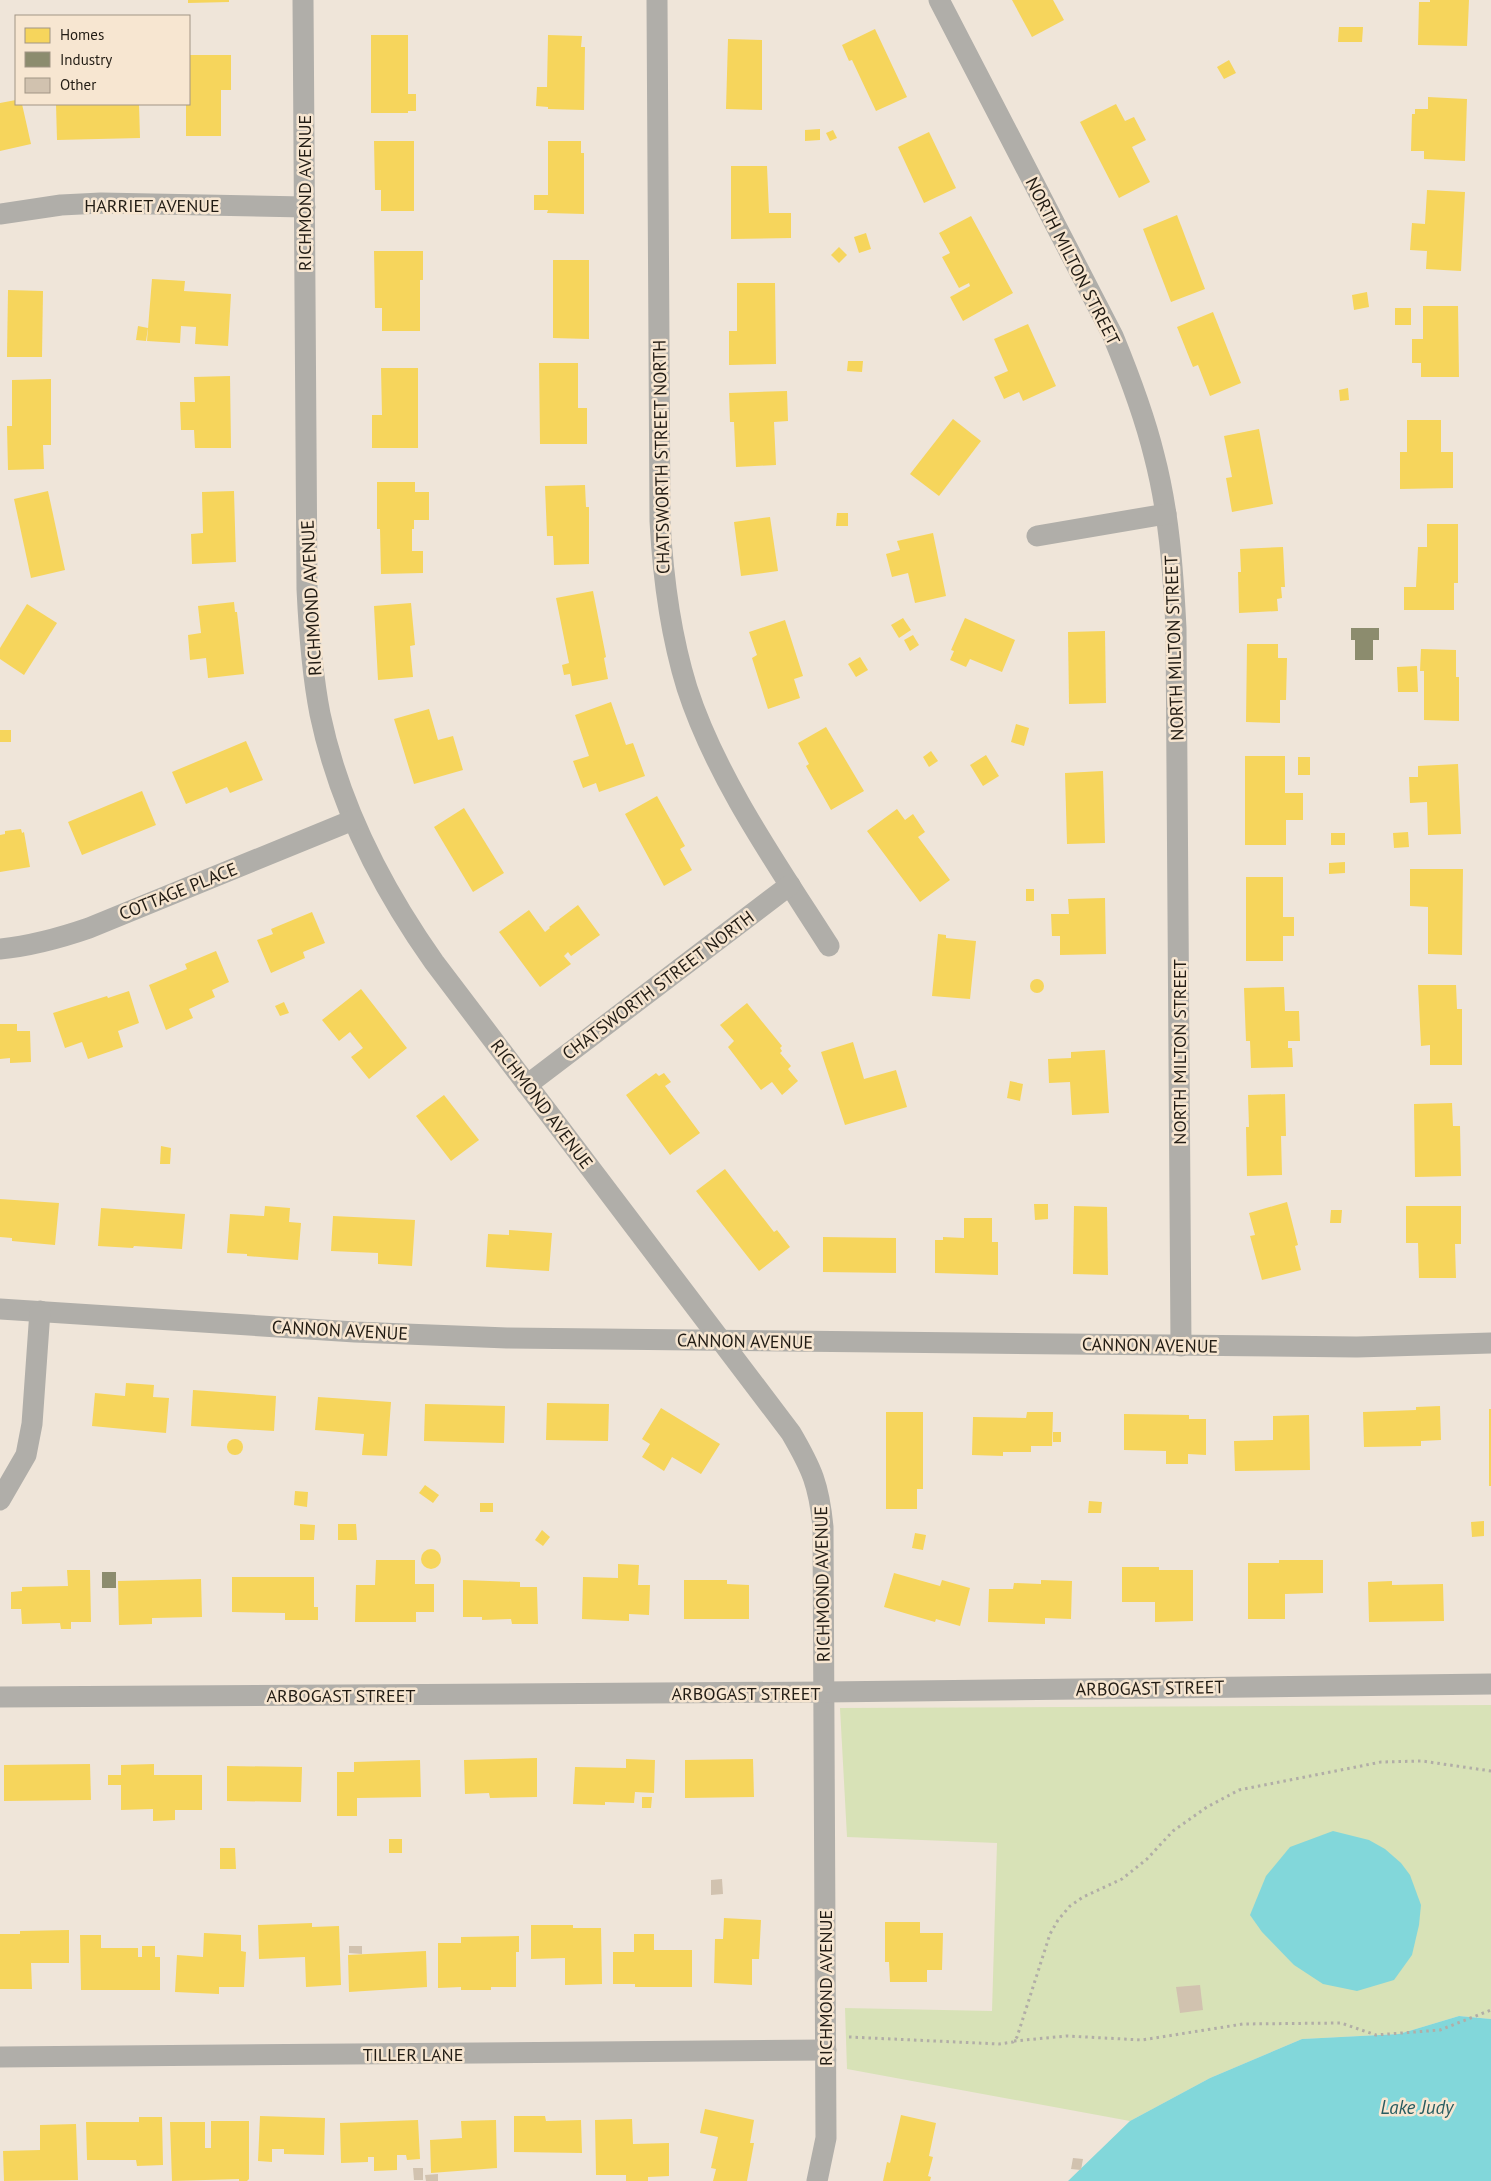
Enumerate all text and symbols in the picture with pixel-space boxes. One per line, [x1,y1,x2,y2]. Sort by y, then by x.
legend [15,15,190,105]
text: Homes [60,25,104,44]
text: Industry [60,50,112,69]
text: Other [60,75,96,94]
street label: RICHMOND AVENUE [293,115,316,271]
street label: NORTH MILTON STREET [1021,173,1125,349]
street label: HARRIET AVENUE [84,194,220,217]
street label: CHATSWORTH STREET NORTH [647,340,675,574]
street label: RICHMOND AVENUE [295,519,327,677]
street label: NORTH MILTON STREET [1159,555,1189,741]
street label: COTTAGE PLACE [116,857,240,925]
street label: CHATSWORTH STREET NORTH [557,905,759,1065]
street label: NORTH MILTON STREET [1168,959,1191,1145]
street label: RICHMOND AVENUE [486,1035,598,1173]
street label: CANNON AVENUE [271,1315,409,1345]
street label: CANNON AVENUE [677,1328,813,1354]
street label: CANNON AVENUE [1082,1332,1218,1358]
street label: RICHMOND AVENUE [809,1506,835,1662]
street label: ARBOGAST STREET [1075,1675,1225,1701]
street label: ARBOGAST STREET [672,1682,820,1705]
street label: ARBOGAST STREET [267,1684,415,1707]
street label: RICHMOND AVENUE [814,1910,837,2066]
street label: TILLER LANE [363,2043,463,2066]
water label: Lake Judy [1381,2095,1455,2119]

